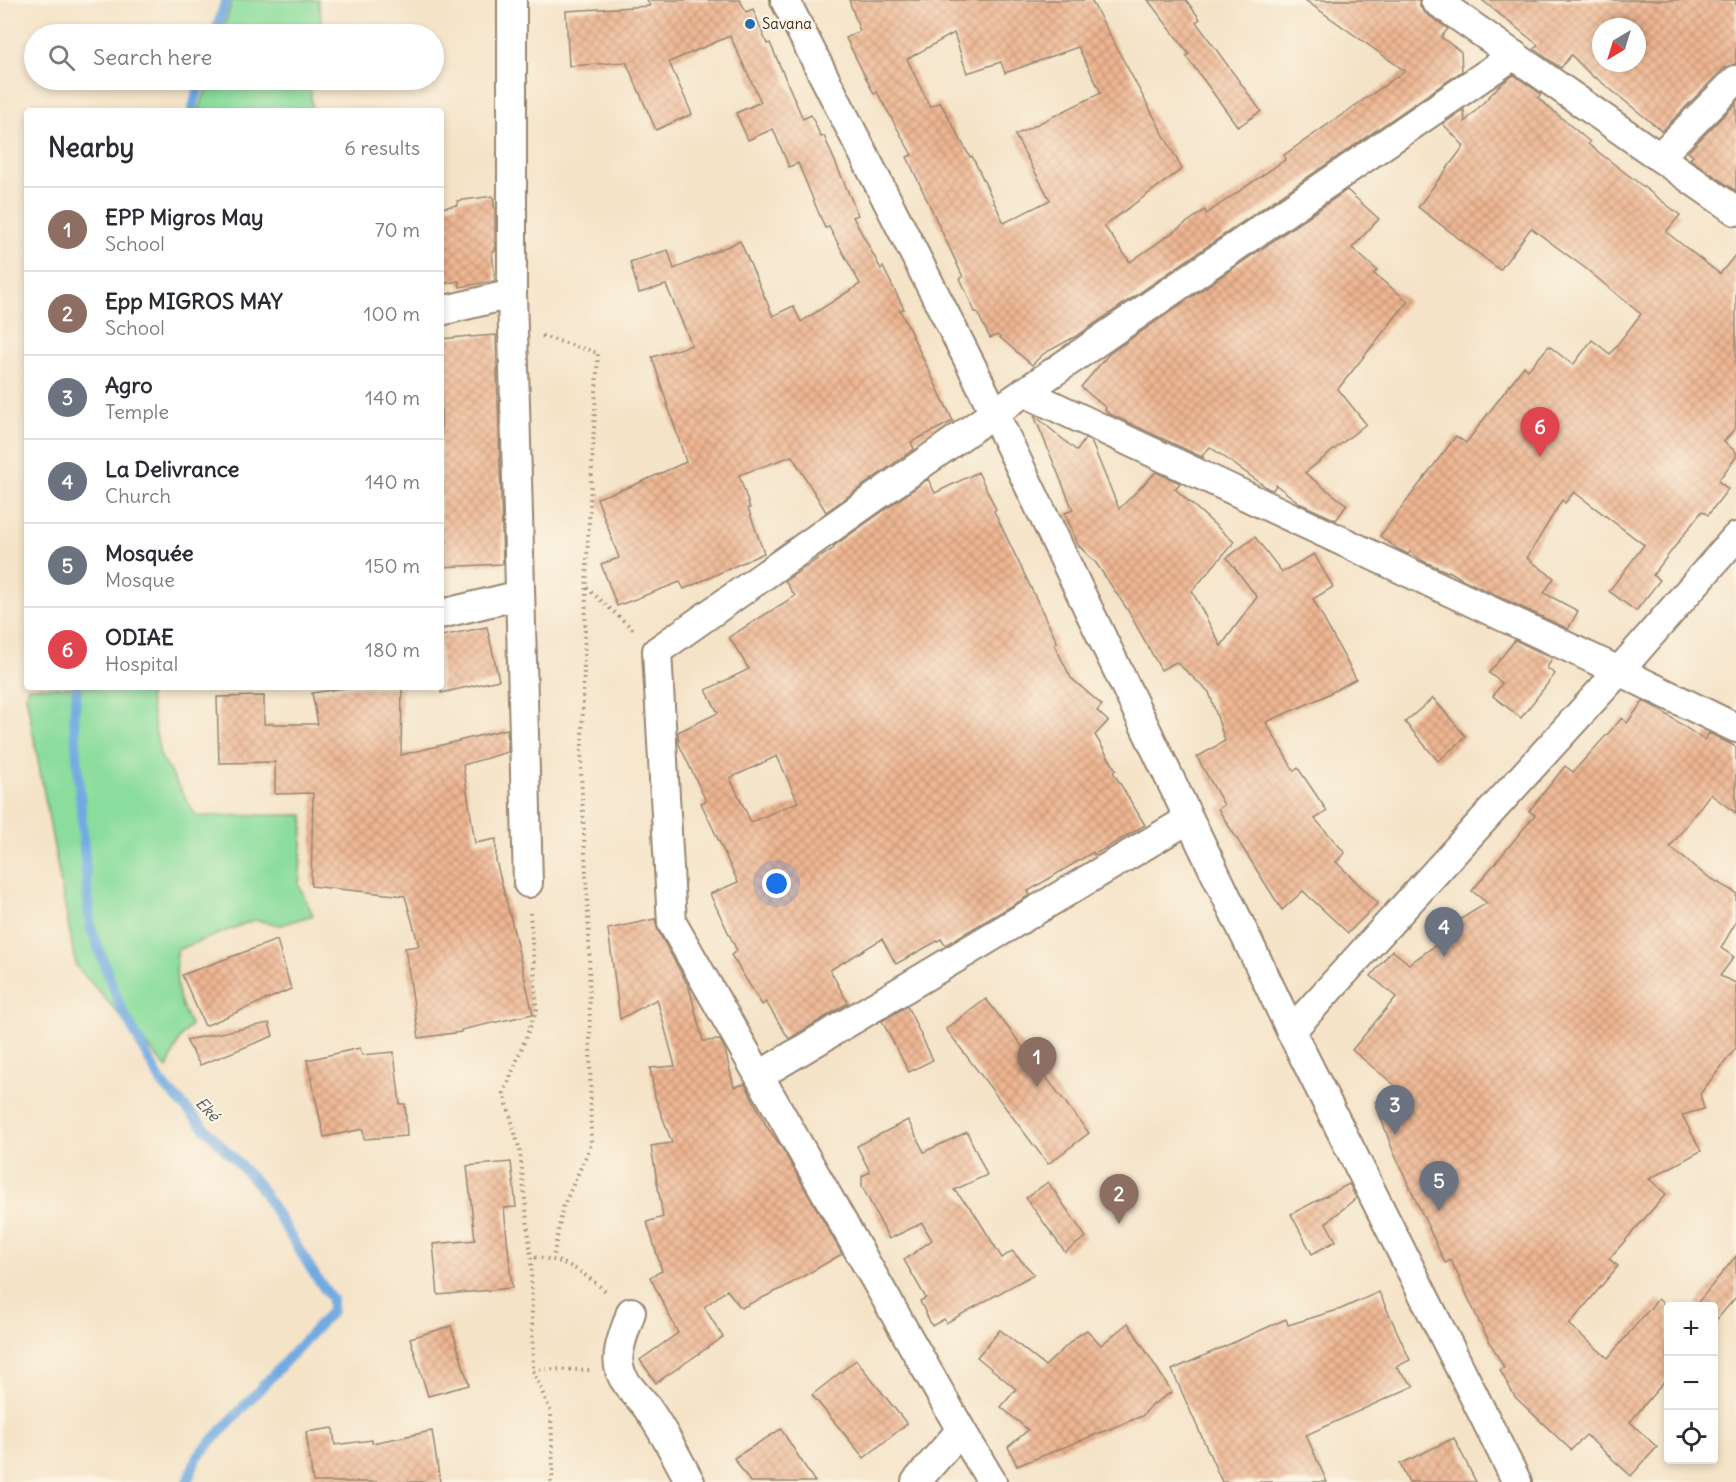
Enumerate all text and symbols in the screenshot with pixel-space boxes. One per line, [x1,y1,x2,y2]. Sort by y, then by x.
place label: Savana [762,14,812,33]
marker: Savana [743,17,757,31]
north arrow [1592,18,1646,72]
search box [24,24,444,90]
icon: search [45,41,78,74]
text: Search here [93,43,212,71]
text: Nearby [48,131,134,164]
text: 6 results [344,135,420,160]
text: EPP Migros May [105,203,264,231]
text: 1 [64,217,71,242]
text: 70 m [375,217,420,242]
text: School [105,231,165,256]
text: Epp MIGROS MAY [105,287,283,315]
text: 2 [62,301,73,326]
text: 100 m [363,301,420,326]
text: School [105,315,165,340]
text: Agro [105,371,153,399]
text: 3 [62,385,73,410]
text: 140 m [365,385,420,410]
text: Temple [105,399,169,424]
pin: 6 [1520,408,1560,457]
text: La Delivrance [105,455,239,483]
text: 4 [62,469,73,494]
text: 140 m [365,469,420,494]
text: Church [105,483,171,508]
text: Mosquée [105,539,194,567]
text: 5 [62,553,73,578]
text: 150 m [365,553,420,578]
text: Mosque [105,567,175,592]
text: ODIAE [105,623,174,651]
text: 6 [62,637,73,662]
text: 180 m [365,637,420,662]
text: Hospital [105,651,178,676]
your location [762,869,791,898]
pin: 4 [1424,908,1464,957]
pin: 1 [1018,1038,1056,1087]
pin: 3 [1376,1086,1414,1135]
water label: Eké [192,1093,225,1126]
pin: 5 [1420,1162,1458,1211]
pin: 2 [1100,1174,1138,1224]
map controls [1664,1302,1718,1464]
button: + [1664,1302,1718,1356]
button: − [1664,1356,1718,1410]
button: locate [1664,1410,1718,1464]

